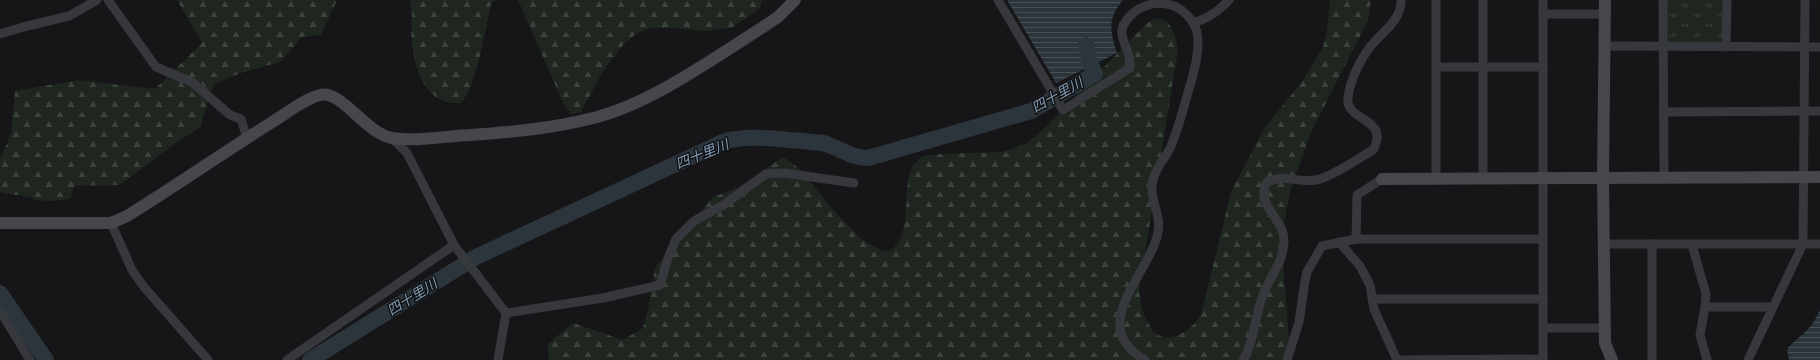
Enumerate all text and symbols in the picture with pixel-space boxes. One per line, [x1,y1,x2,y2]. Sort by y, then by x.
water label: 四十里川 [1029,73,1088,116]
water label: 四十里川 [673,135,733,173]
water label: 四十里川 [384,274,442,319]

